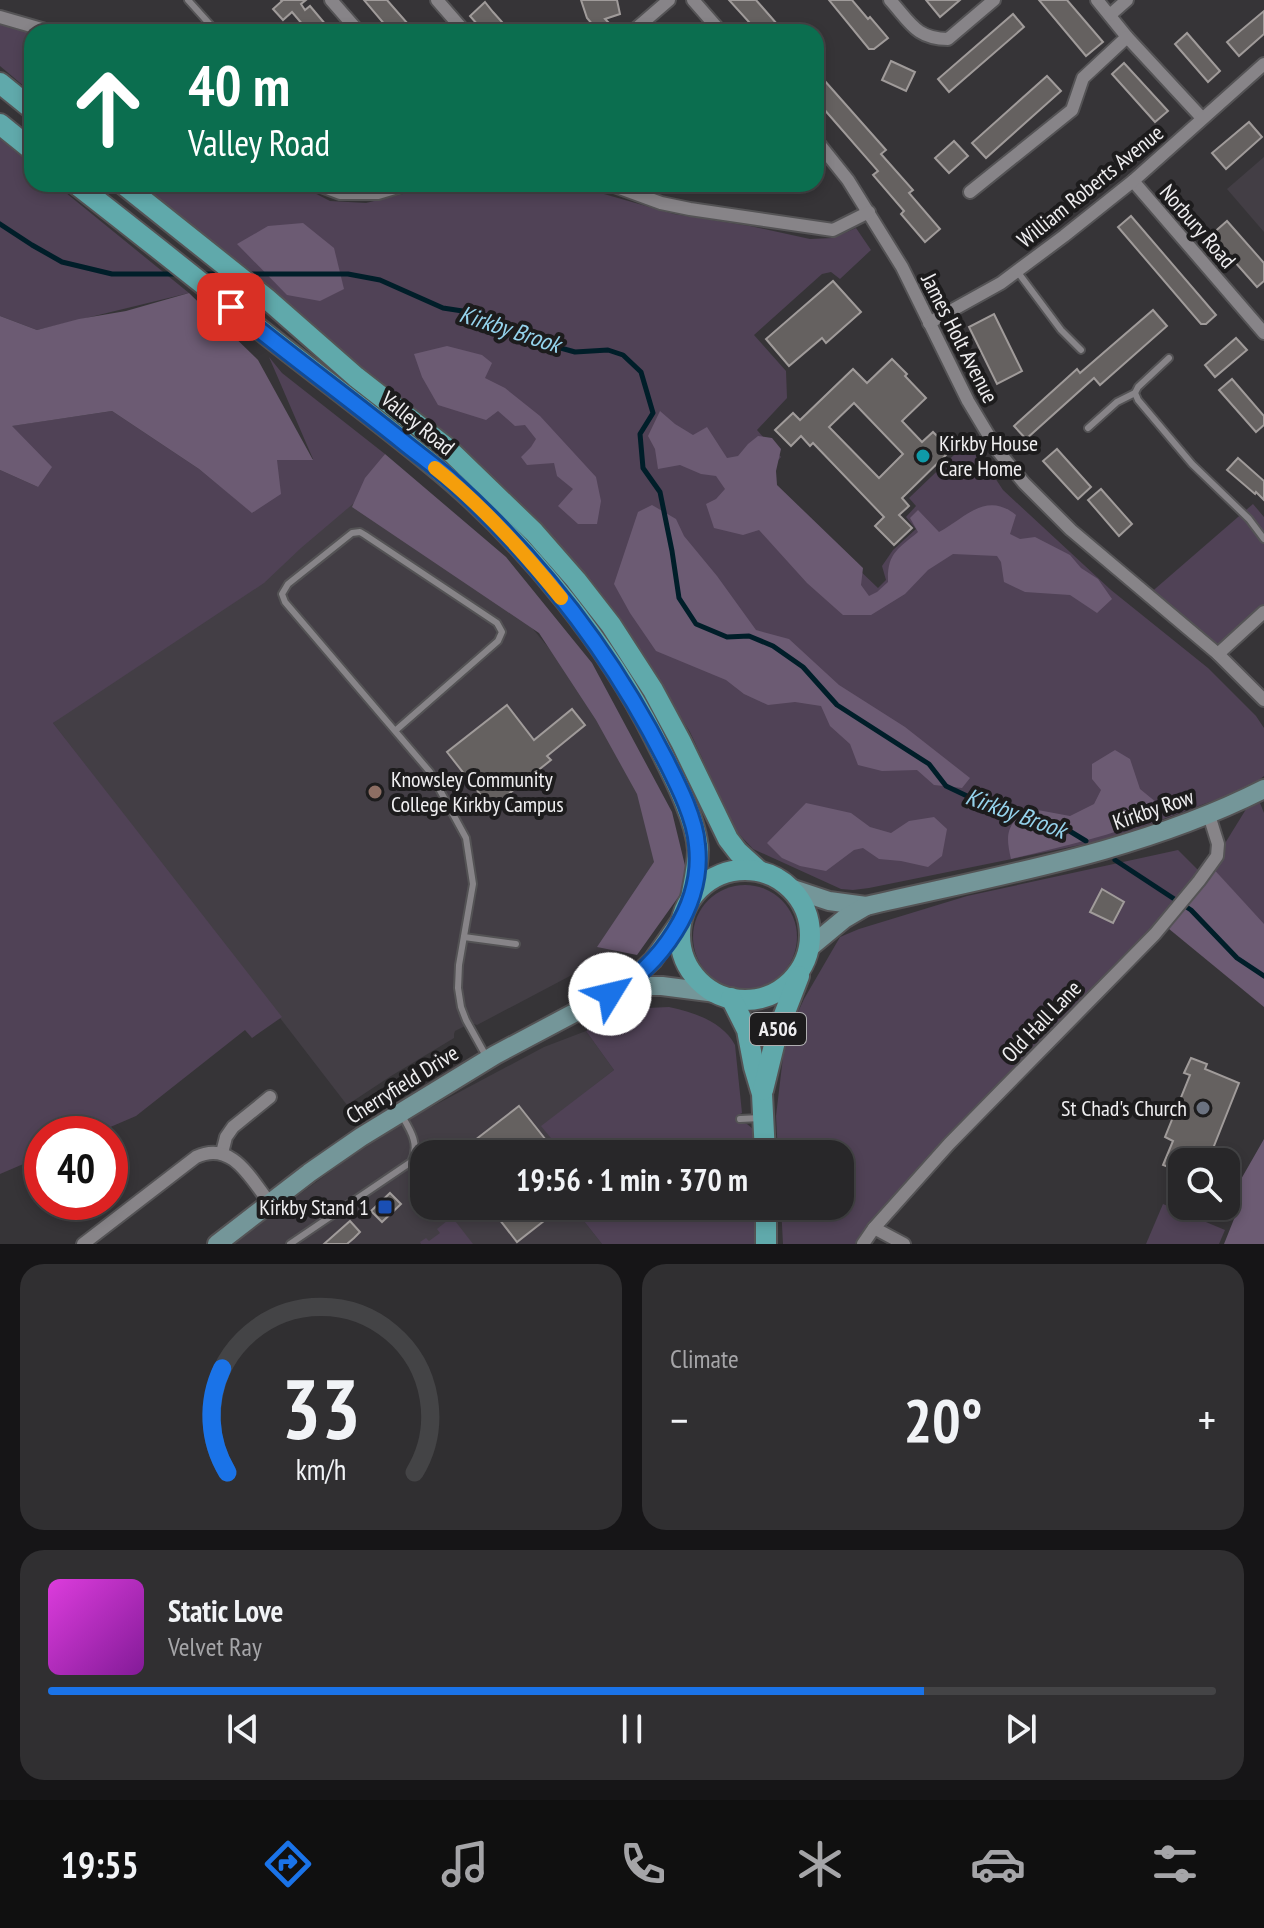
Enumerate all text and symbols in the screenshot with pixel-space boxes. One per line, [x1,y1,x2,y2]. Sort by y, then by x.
text: 40 m [188,49,290,121]
icon: ahead [56,56,160,160]
street label: William Roberts Avenue [1011,118,1169,254]
text: Valley Road [188,119,330,166]
street label: Norbury Road [1154,178,1242,274]
street label: James Holt Avenue [915,268,1005,408]
pin [197,273,265,341]
icon: arrive [209,285,253,329]
water label: Kirkby Brook [456,298,567,361]
street label: Valley Road [375,384,461,461]
place label: Kirkby House Care Home [939,429,1038,482]
marker: Kirkby House Care Home [914,447,932,465]
place label: Knowsley Community College Kirkby Campus [391,765,564,818]
water label: Kirkby Brook [962,781,1073,846]
street label: Kirkby Row [1109,782,1197,836]
marker: Knowsley Community College Kirkby Campus [366,783,384,801]
position arrow [568,952,652,1036]
street label: Old Hall Lane [995,974,1087,1068]
road number: A506 [750,1013,806,1045]
street label: Cherryfield Drive [341,1038,463,1130]
place label: St Chad's Church [1061,1094,1187,1122]
marker: St Chad's Church [1194,1099,1212,1117]
speed limit sign: 40 [24,1116,128,1220]
map controls [1168,1148,1240,1220]
button: search [1168,1148,1240,1220]
text: 19:56 · 1 min · 370 m [516,1160,748,1199]
place label: Kirkby Stand 1 [259,1193,369,1221]
marker: Kirkby Stand 1 [376,1198,394,1216]
text: Climate [670,1342,739,1375]
text: 33 [281,1354,361,1462]
text: 20° [903,1381,983,1459]
text: − [670,1391,688,1448]
text: + [1198,1391,1216,1448]
text: km/h [296,1451,346,1488]
text: Static Love [168,1591,283,1630]
text: Velvet Ray [168,1630,262,1663]
icon: previous [221,1707,265,1751]
icon: pause [610,1707,654,1751]
icon: next [999,1707,1043,1751]
icon: directions [260,1836,316,1892]
icon: music [437,1836,493,1892]
icon: phone [615,1836,671,1892]
icon: climate [792,1836,848,1892]
icon: car [970,1836,1026,1892]
icon: filters [1147,1836,1203,1892]
text: 19:55 [61,1841,139,1888]

